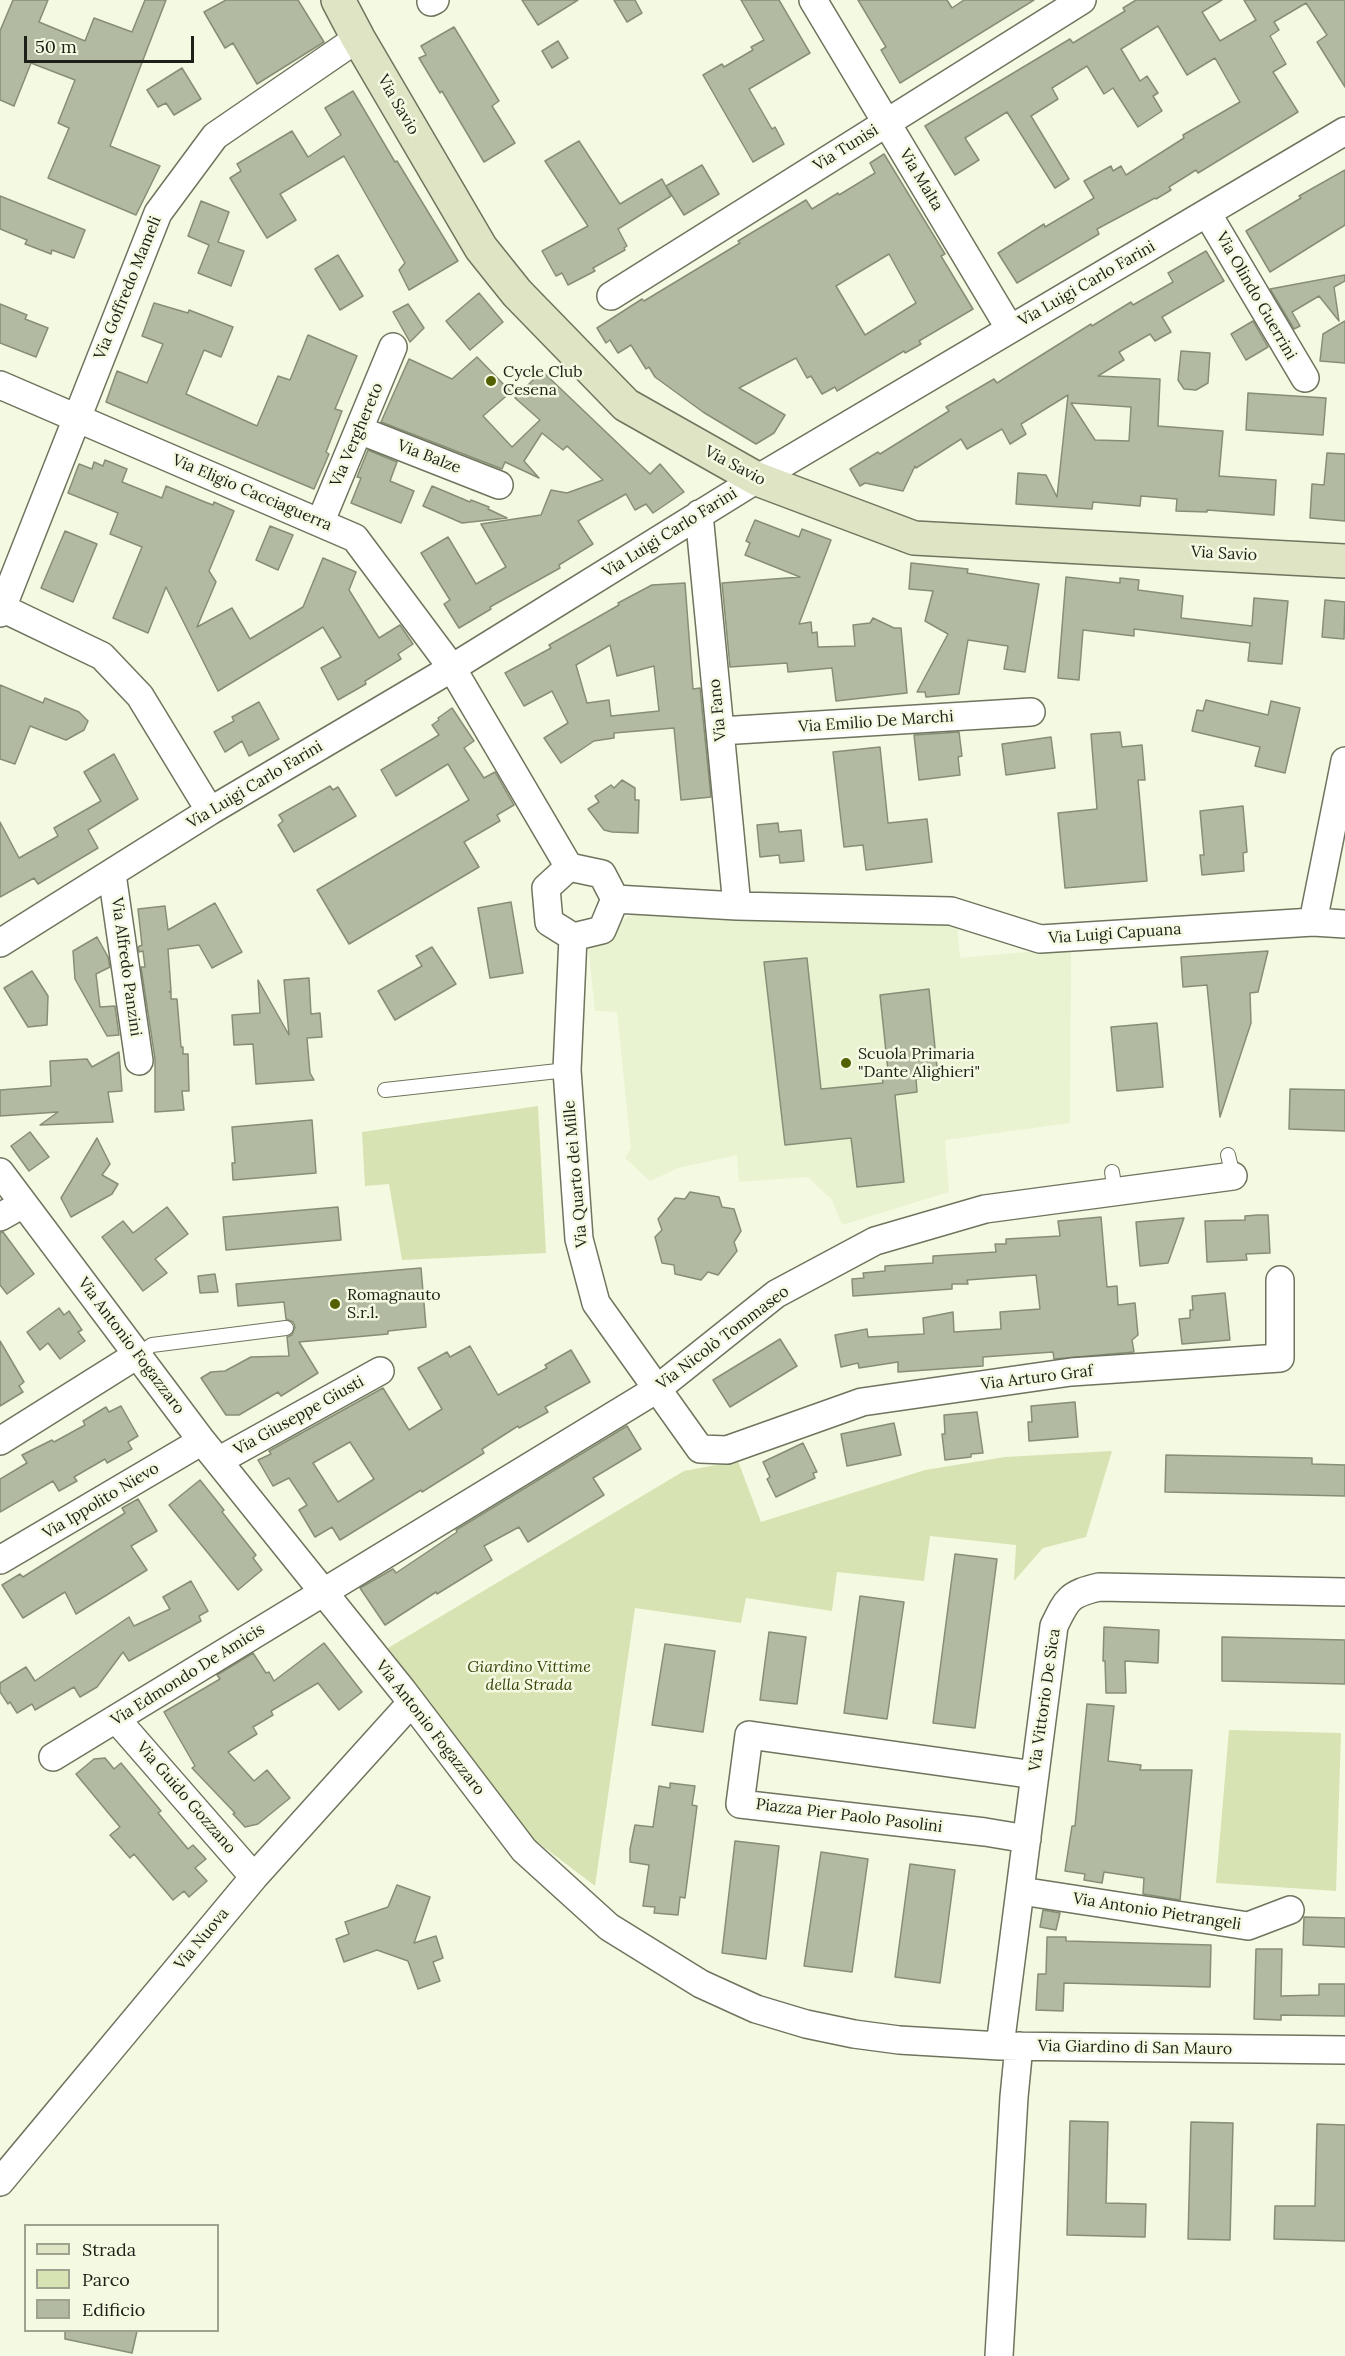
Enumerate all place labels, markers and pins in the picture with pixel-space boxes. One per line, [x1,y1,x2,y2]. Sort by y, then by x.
place label: Cycle Club Cesena [503,362,583,400]
marker: Cycle Club Cesena [484,374,498,388]
place label: Scuola Primaria "Dante Alighieri" [858,1044,980,1082]
marker: Scuola Primaria "Dante Alighieri" [839,1056,853,1070]
place label: Romagnauto S.r.l. [347,1285,441,1323]
marker: Romagnauto S.r.l. [328,1297,342,1311]

